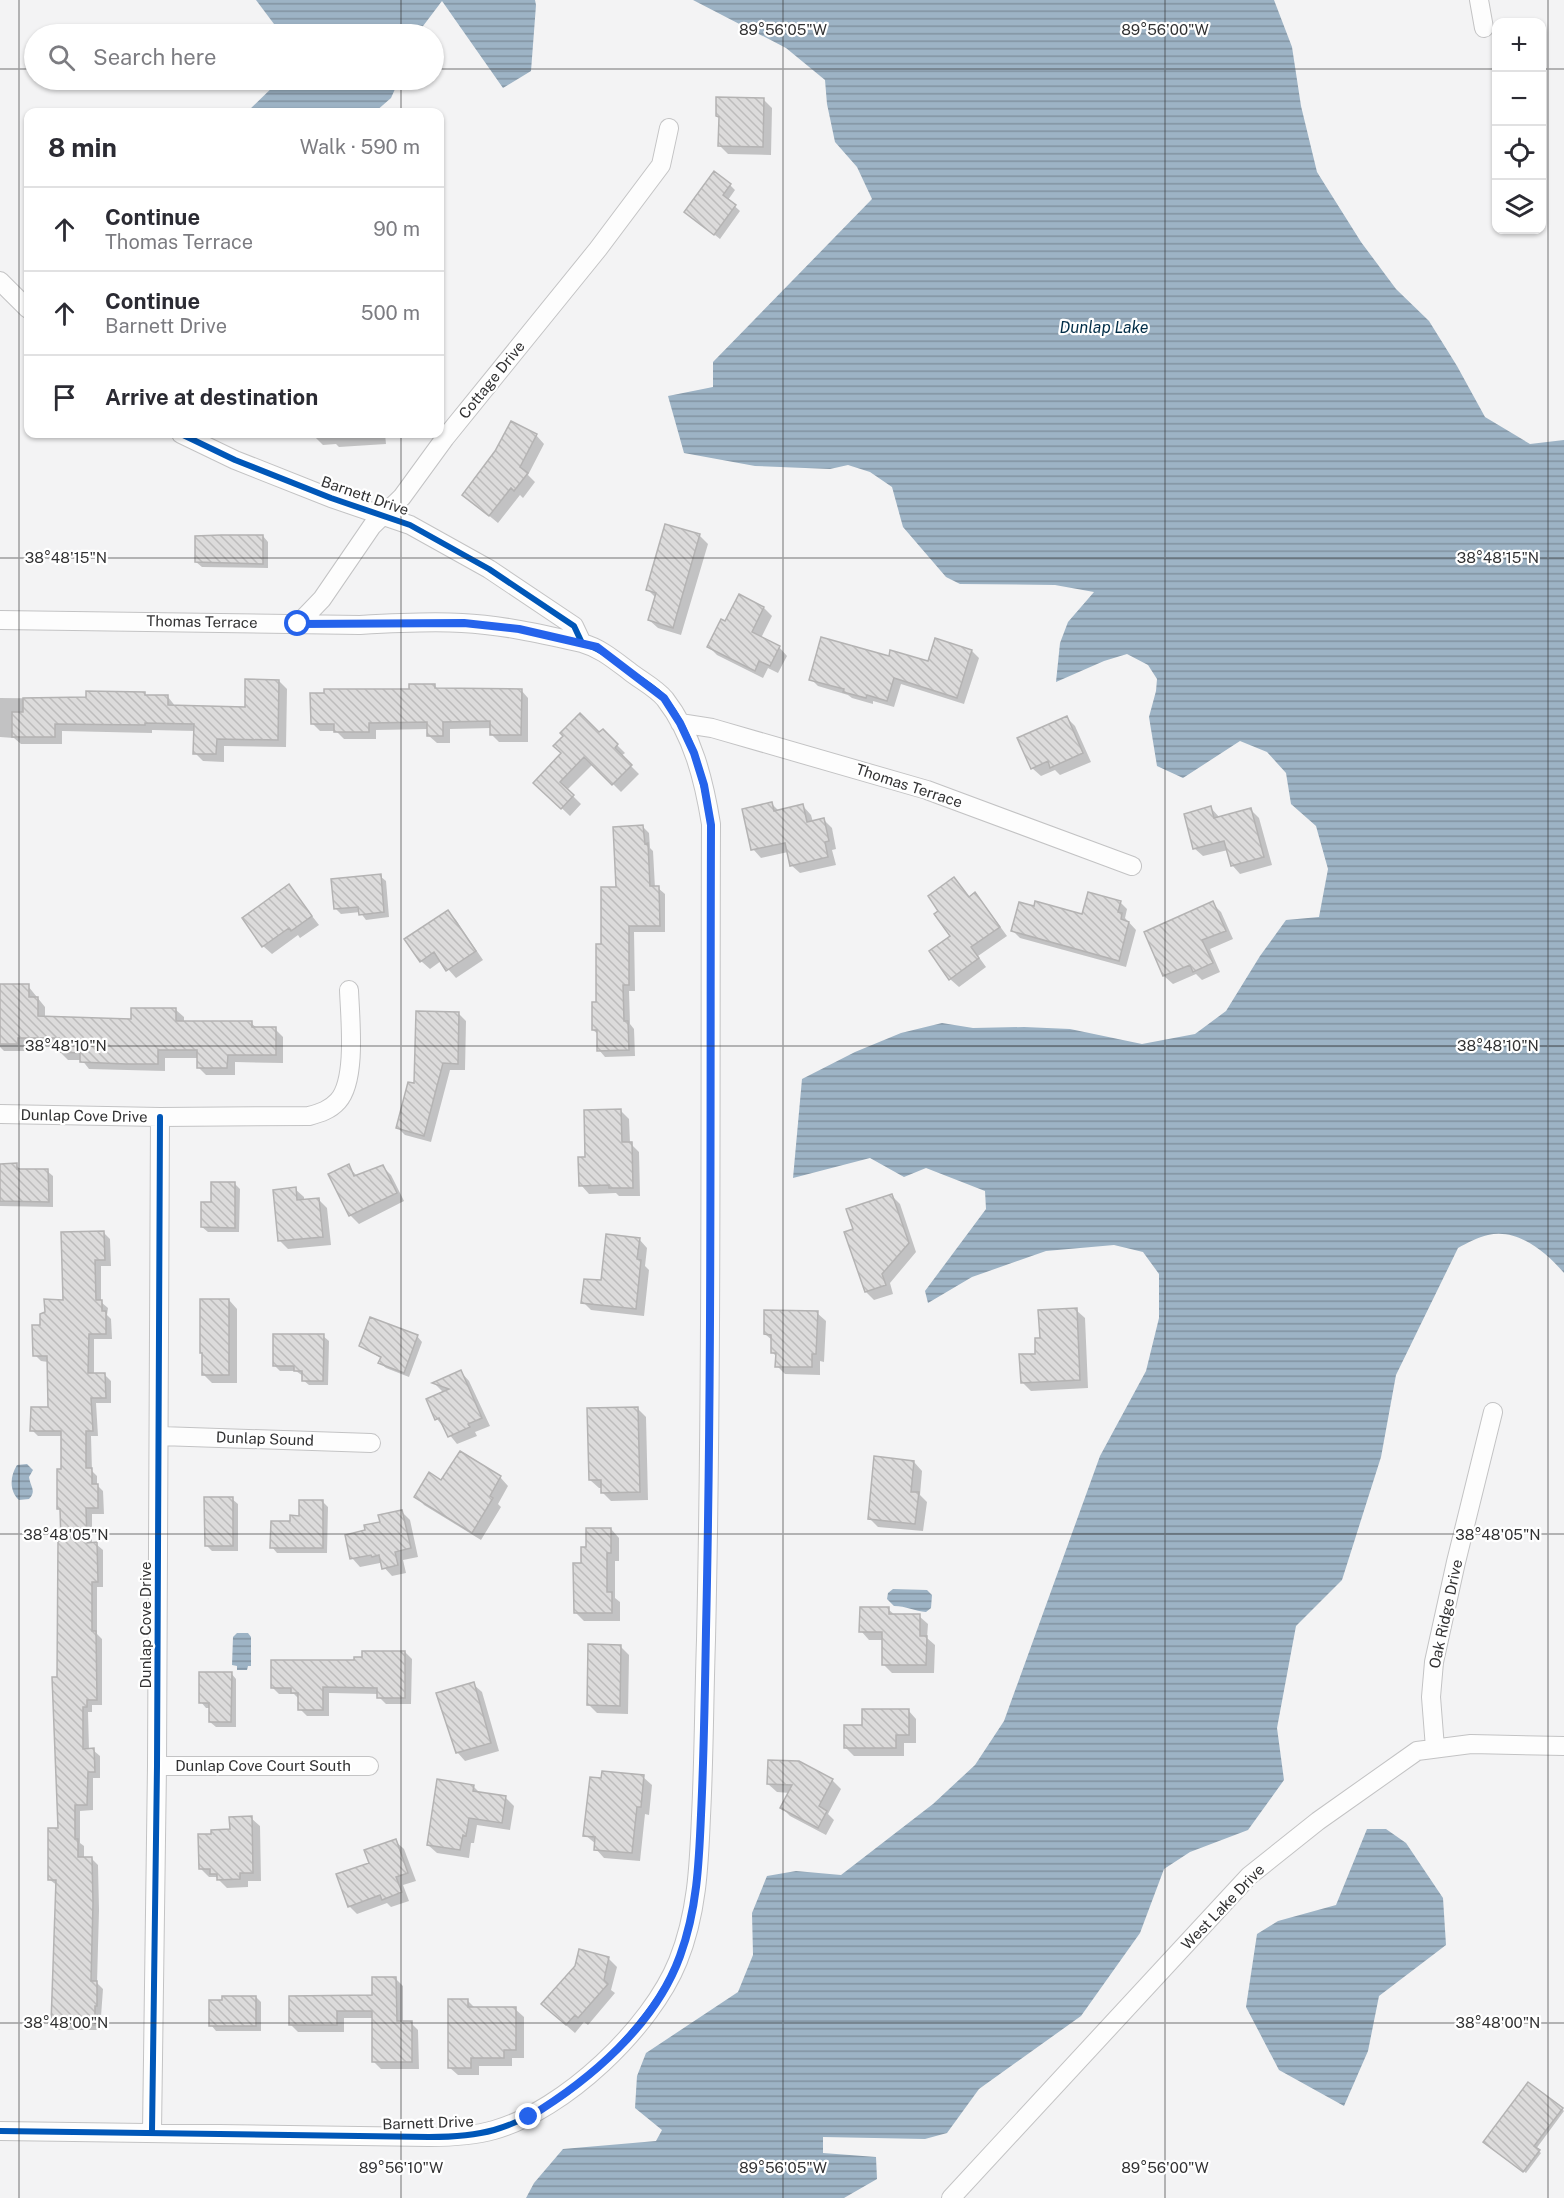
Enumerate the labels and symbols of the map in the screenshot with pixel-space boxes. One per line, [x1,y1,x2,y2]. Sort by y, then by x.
text: 89°56'05"W [739,21,827,38]
text: 89°56'00"W [1121,21,1209,38]
water label: Dunlap Lake [1059,318,1149,337]
street label: Cottage Drive [455,338,528,422]
street label: Barnett Drive [319,473,411,518]
text: 38°48'15"N [25,549,107,566]
text: 38°48'15"N [1457,549,1539,566]
route start [284,610,310,636]
street label: Thomas Terrace [146,612,258,631]
street label: Thomas Terrace [854,760,965,811]
text: 38°48'10"N [25,1037,107,1054]
text: 38°48'10"N [1457,1037,1539,1054]
street label: Dunlap Cove Drive [20,1106,148,1125]
street label: Dunlap Sound [216,1428,314,1449]
text: 38°48'05"N [23,1526,109,1543]
text: 38°48'05"N [1455,1526,1541,1543]
street label: Oak Ridge Drive [1426,1558,1465,1670]
street label: Dunlap Cove Drive [137,1561,154,1689]
street label: Dunlap Cove Court South [175,1757,351,1774]
street label: West Lake Drive [1178,1861,1268,1953]
text: 38°48'00"N [24,2014,108,2031]
text: 38°48'00"N [1456,2014,1540,2031]
route end [515,2103,541,2129]
street label: Barnett Drive [382,2112,474,2133]
text: 89°56'10"W [359,2159,443,2176]
text: 89°56'05"W [739,2159,827,2176]
text: 89°56'00"W [1121,2159,1209,2176]

